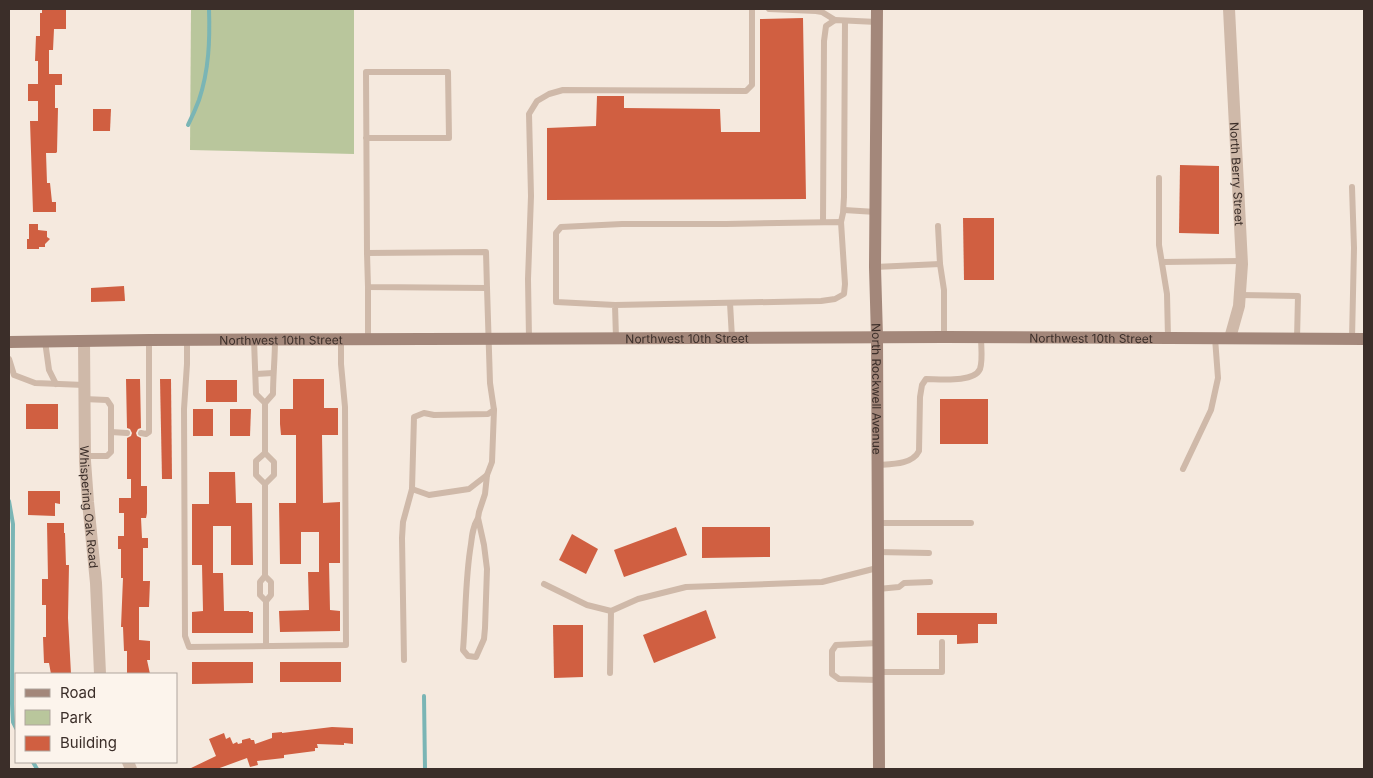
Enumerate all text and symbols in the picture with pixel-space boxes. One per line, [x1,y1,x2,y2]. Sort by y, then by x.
street label: North Berry Street [1227,122,1248,226]
street label: North Rockwell Avenue [869,323,885,455]
street label: Northwest 10th Street [625,330,749,346]
street label: Northwest 10th Street [1029,330,1153,345]
street label: Northwest 10th Street [219,332,343,347]
street label: Whispering Oak Road [77,445,102,569]
legend [15,673,178,763]
text: Road [60,683,96,702]
text: Park [60,708,93,727]
text: Building [60,733,117,752]

